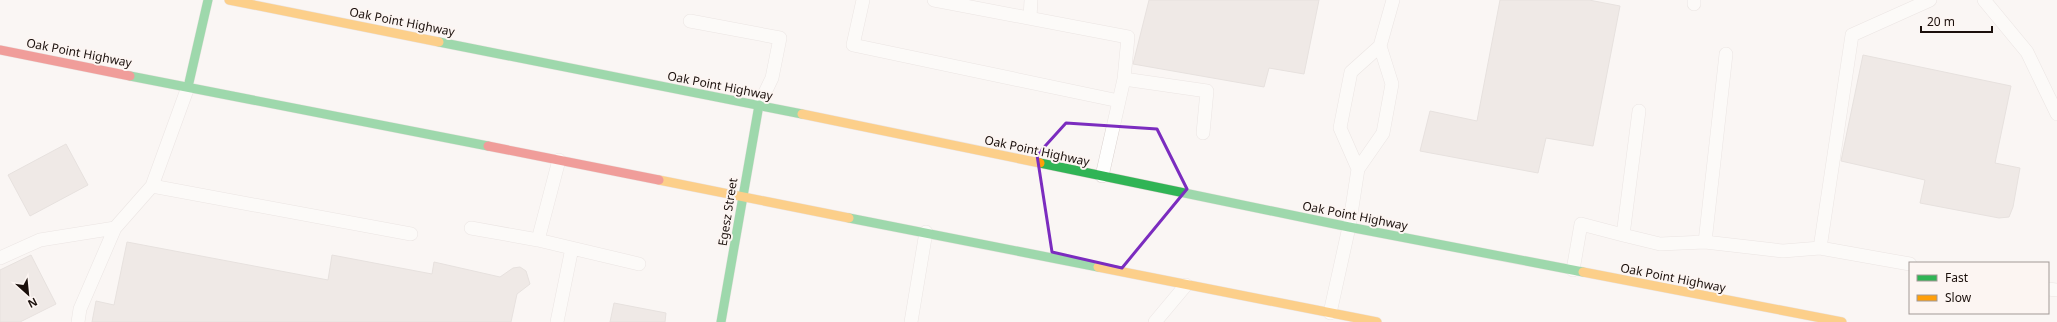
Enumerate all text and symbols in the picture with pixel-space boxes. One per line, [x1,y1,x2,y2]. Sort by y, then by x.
street label: Oak Point Highway [348,3,457,40]
scale bar [1921,8,1992,34]
text: 20 m [1927,13,1955,30]
street label: Oak Point Highway [25,34,134,71]
street label: Oak Point Highway [666,67,775,104]
street label: Oak Point Highway [983,131,1092,170]
street label: Egesz Street [714,176,741,247]
street label: Oak Point Highway [1301,197,1410,234]
street label: Oak Point Highway [1619,259,1728,296]
legend [1909,262,2049,314]
text: Fast [1945,269,1969,286]
north arrow [8,274,48,314]
text: Slow [1945,289,1972,306]
text: N [25,295,40,312]

